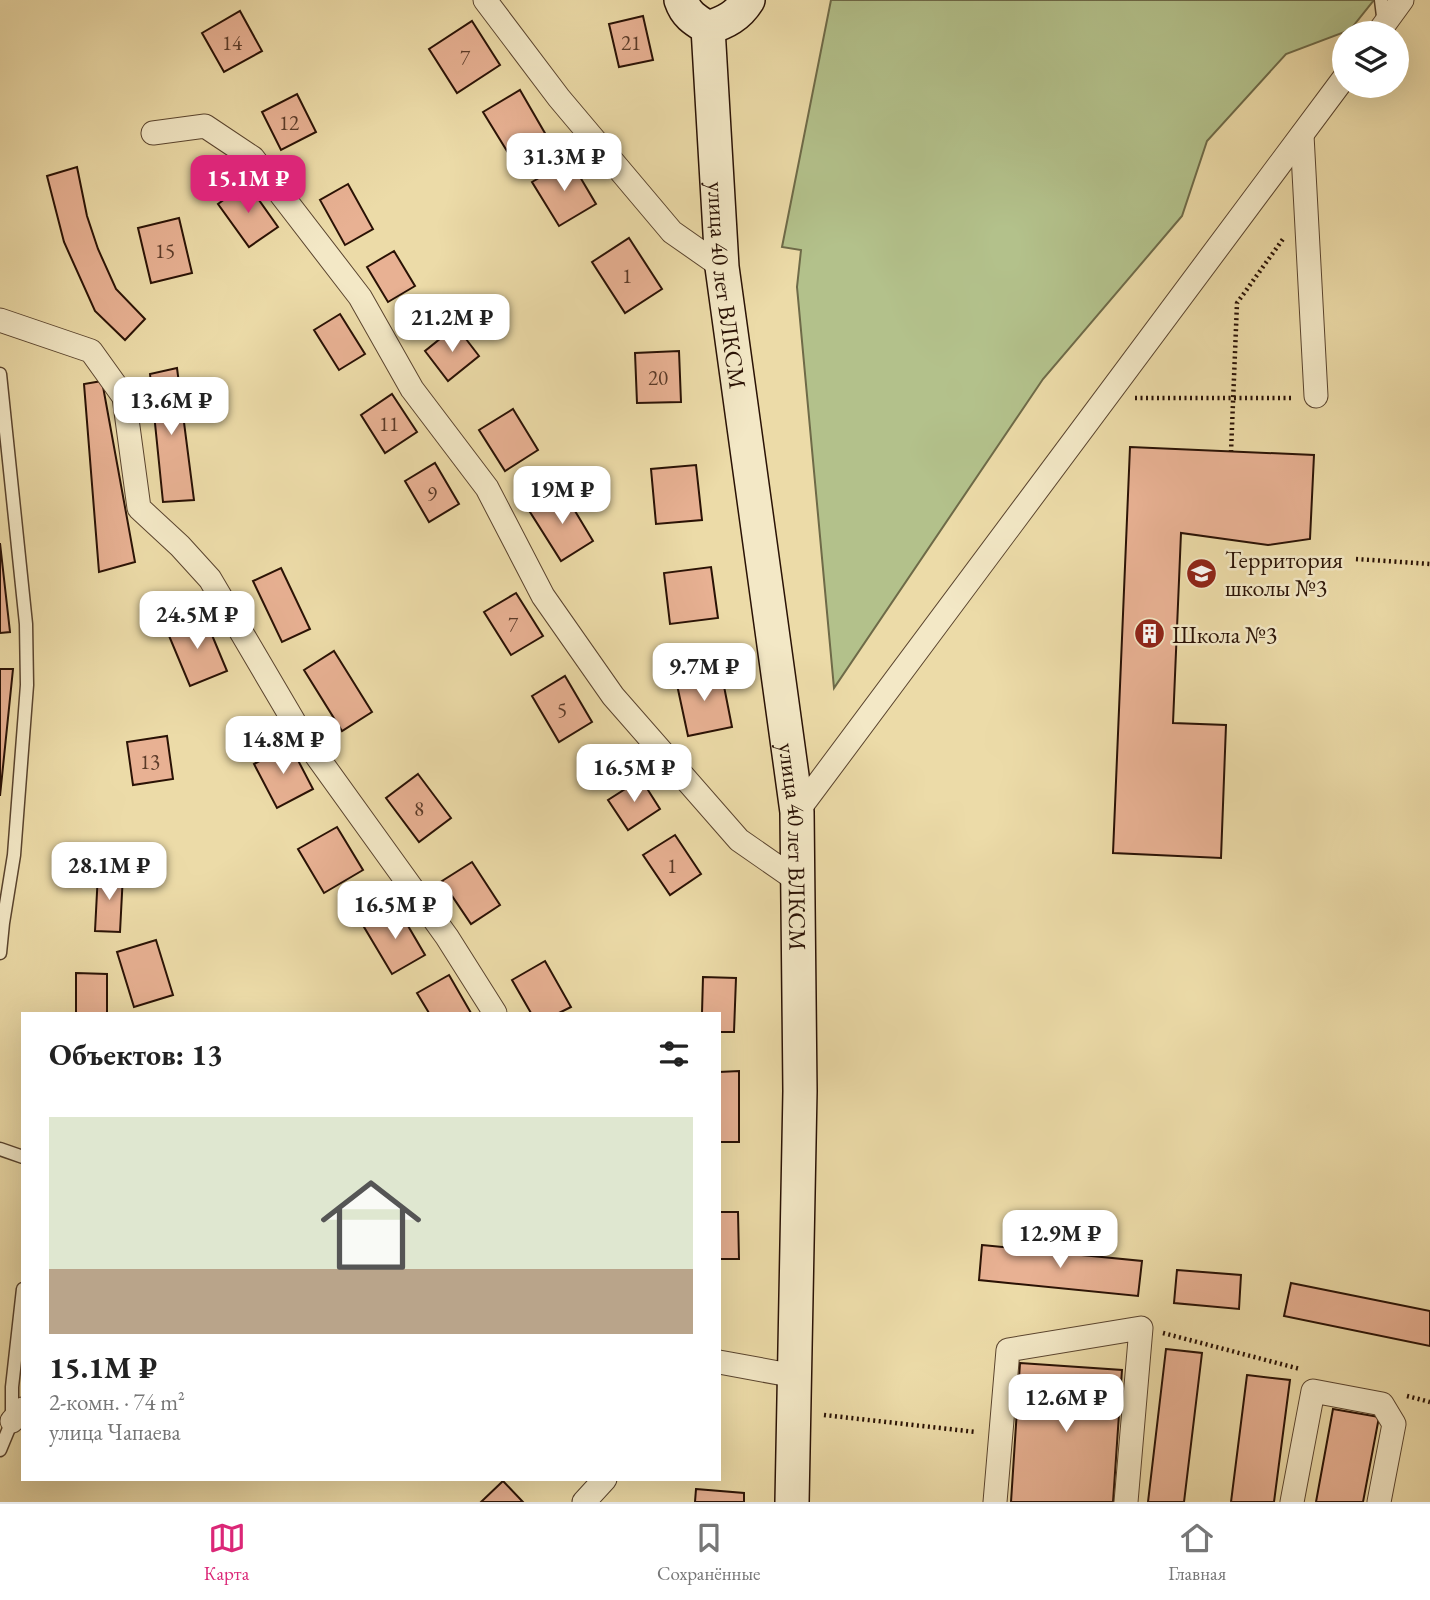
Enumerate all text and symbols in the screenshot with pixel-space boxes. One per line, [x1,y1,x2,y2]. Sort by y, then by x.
map controls [1332,21,1409,98]
button: layers [1332,21,1409,98]
house number: 14 [222,29,243,56]
house number: 21 [621,29,641,56]
house number: 7 [460,44,471,71]
house number: 12 [279,109,299,136]
pin: 31.3M ₽ [499,134,629,193]
text: 31.3M ₽ [523,141,605,171]
pin: 15.1M ₽ [183,156,313,215]
text: 15.1M ₽ [207,163,289,193]
street label: улица 40 лет ВЛКСМ [702,181,754,391]
house number: 15 [155,237,175,264]
house number: 1 [622,262,632,289]
pin: 21.2M ₽ [387,294,517,354]
text: 21.2M ₽ [411,302,493,332]
house number: 20 [648,364,668,391]
pin: 13.6M ₽ [106,378,236,437]
text: 13.6M ₽ [130,385,212,415]
house number: 11 [379,410,399,437]
pin: 19M ₽ [513,466,611,526]
text: 19M ₽ [529,474,595,504]
house number: 9 [427,480,437,507]
place label: Территория школы №3 [1225,544,1343,603]
school or university icon: Территория школы №3 [1185,556,1219,590]
pin: 24.5M ₽ [132,592,262,651]
text: 24.5M ₽ [156,599,238,629]
house number: 7 [508,611,519,638]
building icon: Школа №3 [1132,617,1166,651]
place label: Школа №3 [1172,619,1277,650]
pin: 9.7M ₽ [647,644,761,703]
text: 9.7M ₽ [669,651,739,681]
house number: 5 [557,696,567,723]
pin: 14.8M ₽ [218,716,348,776]
text: 14.8M ₽ [242,724,324,754]
street label: улица 40 лет ВЛКСМ [772,741,814,951]
pin: 16.5M ₽ [569,744,699,804]
house number: 13 [140,748,160,775]
text: 16.5M ₽ [593,752,675,782]
house number: 8 [414,795,424,822]
pin: 28.1M ₽ [44,842,174,902]
text: 28.1M ₽ [68,850,150,880]
house number: 1 [667,852,677,879]
pin: 16.5M ₽ [330,881,460,941]
text: 16.5M ₽ [354,889,436,919]
text: Объектов: 13 [49,1035,223,1074]
icon: filters [655,1035,693,1073]
icon: home [308,1162,434,1288]
pin: 12.9M ₽ [995,1210,1125,1270]
text: 12.9M ₽ [1019,1218,1101,1248]
text: 15.1M ₽ [49,1348,157,1387]
pin: 12.6M ₽ [1001,1374,1131,1434]
text: 12.6M ₽ [1025,1382,1107,1412]
text: 2-комн. · 74 m² [49,1387,185,1417]
text: улица Чапаева [49,1417,181,1447]
tab: Карта [204,1519,249,1586]
tab: Сохранённые [657,1519,761,1586]
tab: Главная [1168,1519,1226,1586]

